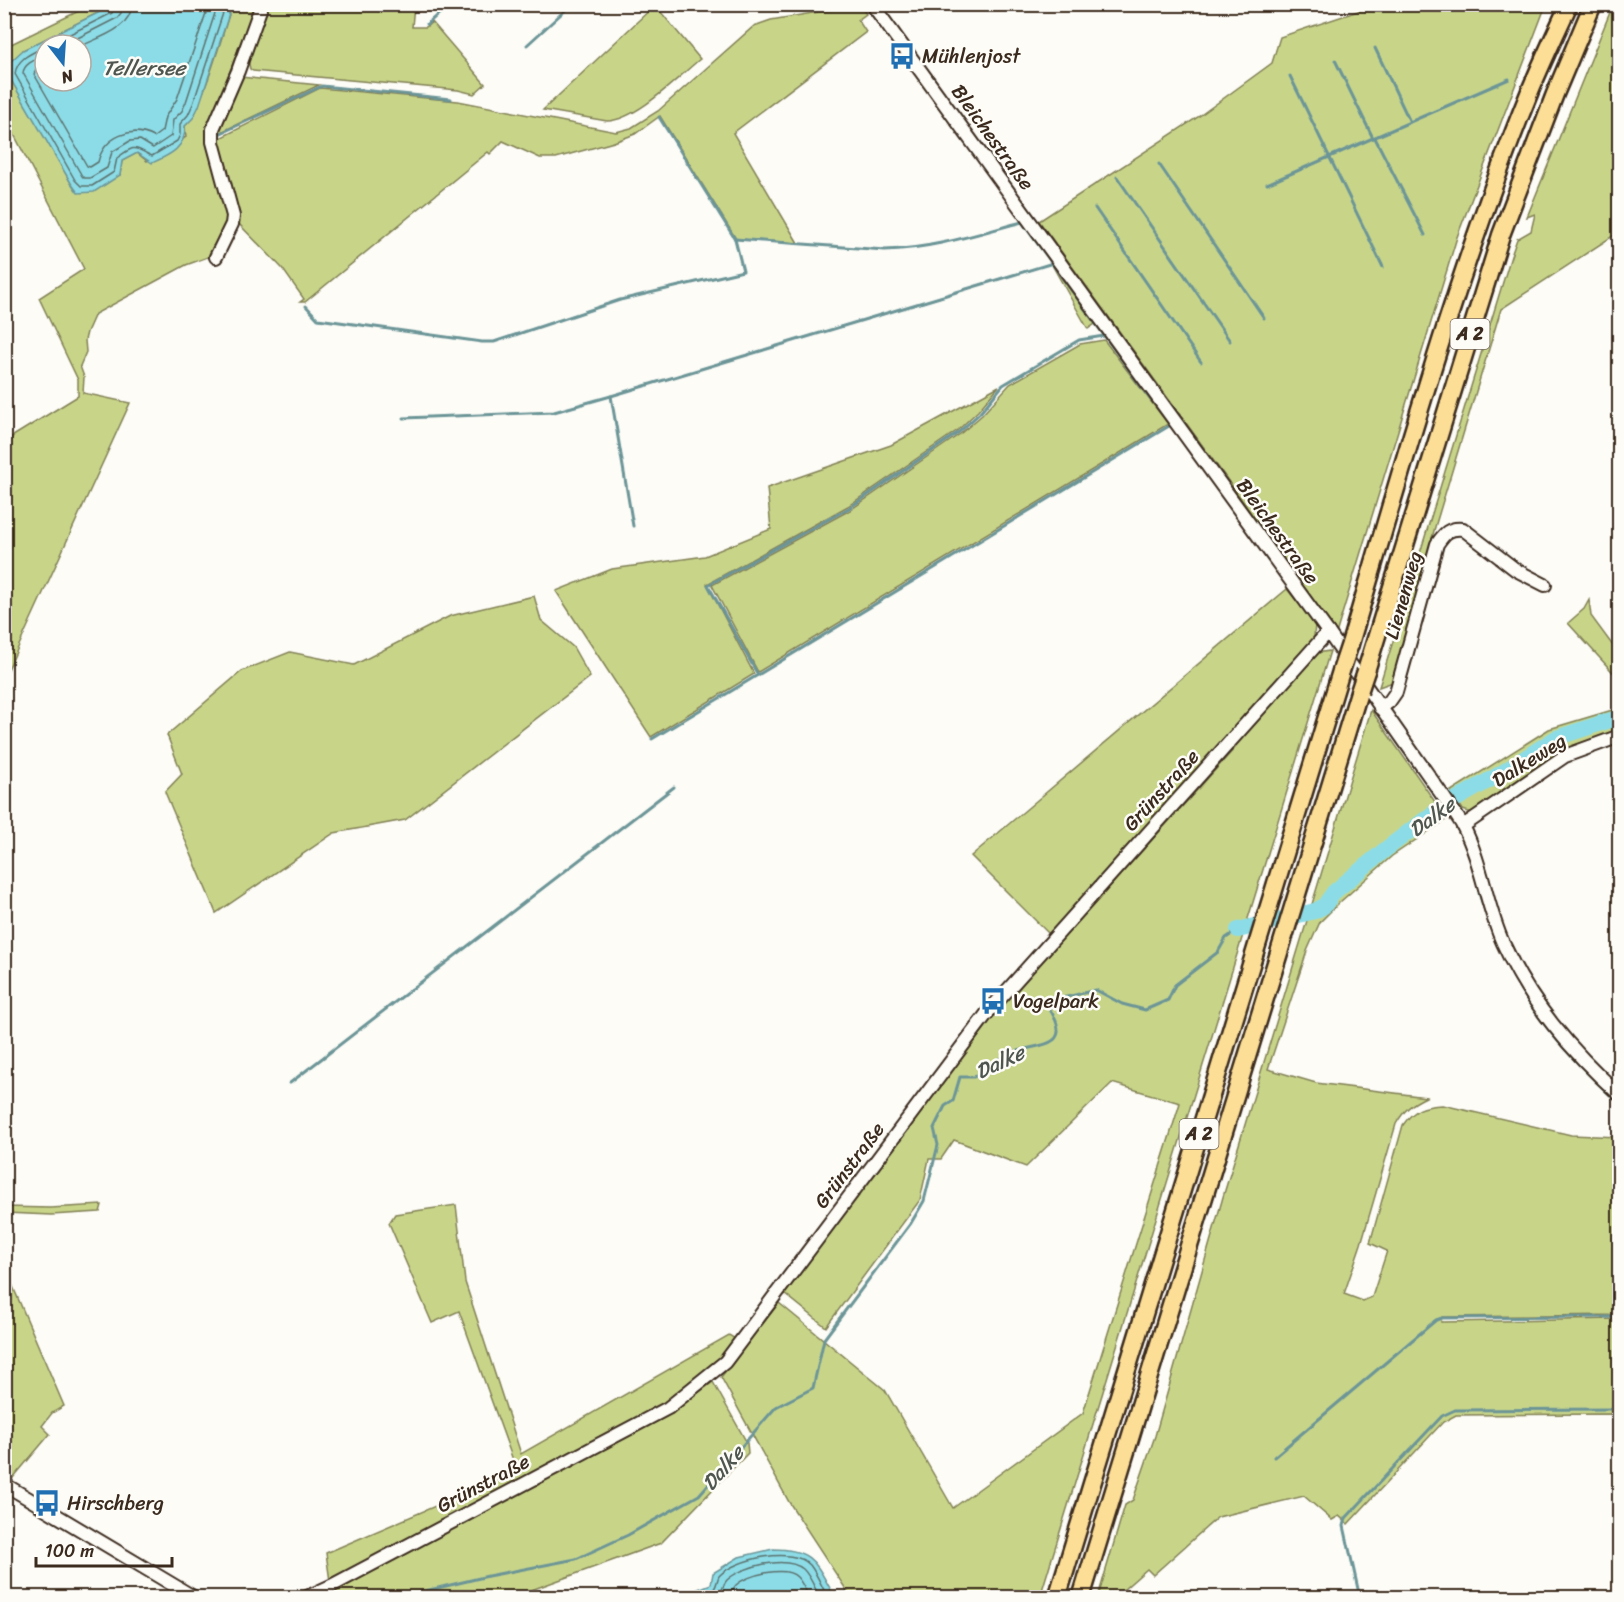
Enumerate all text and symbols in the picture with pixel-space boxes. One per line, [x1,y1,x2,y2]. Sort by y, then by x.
north arrow [33,33,93,93]
place label: Mühlenjost [922,39,1021,74]
bus stop icon: Mühlenjost [887,41,917,71]
water label: Tellersee [103,49,187,87]
text: N [57,61,78,93]
street label: Bleichestraße [942,77,1043,198]
road number: A 2 [1450,319,1490,349]
street label: Bleichestraße [1227,471,1328,592]
street label: Lienenweg [1374,547,1433,643]
street label: Dalkeweg [1485,724,1573,797]
street label: Grünstraße [1114,741,1208,840]
water label: Dalke [1400,785,1466,847]
place label: Vogelpark [1013,984,1099,1019]
bus stop icon: Vogelpark [978,986,1008,1016]
water label: Dalke [969,1033,1033,1090]
street label: Grünstraße [805,1114,894,1216]
road number: A 2 [1180,1119,1218,1149]
water label: Dalke [692,1435,756,1500]
street label: Grünstraße [430,1444,536,1523]
place label: Hirschberg [67,1486,164,1521]
bus stop icon: Hirschberg [32,1488,62,1518]
scale bar [36,1530,172,1568]
text: 100 m [45,1535,94,1567]

